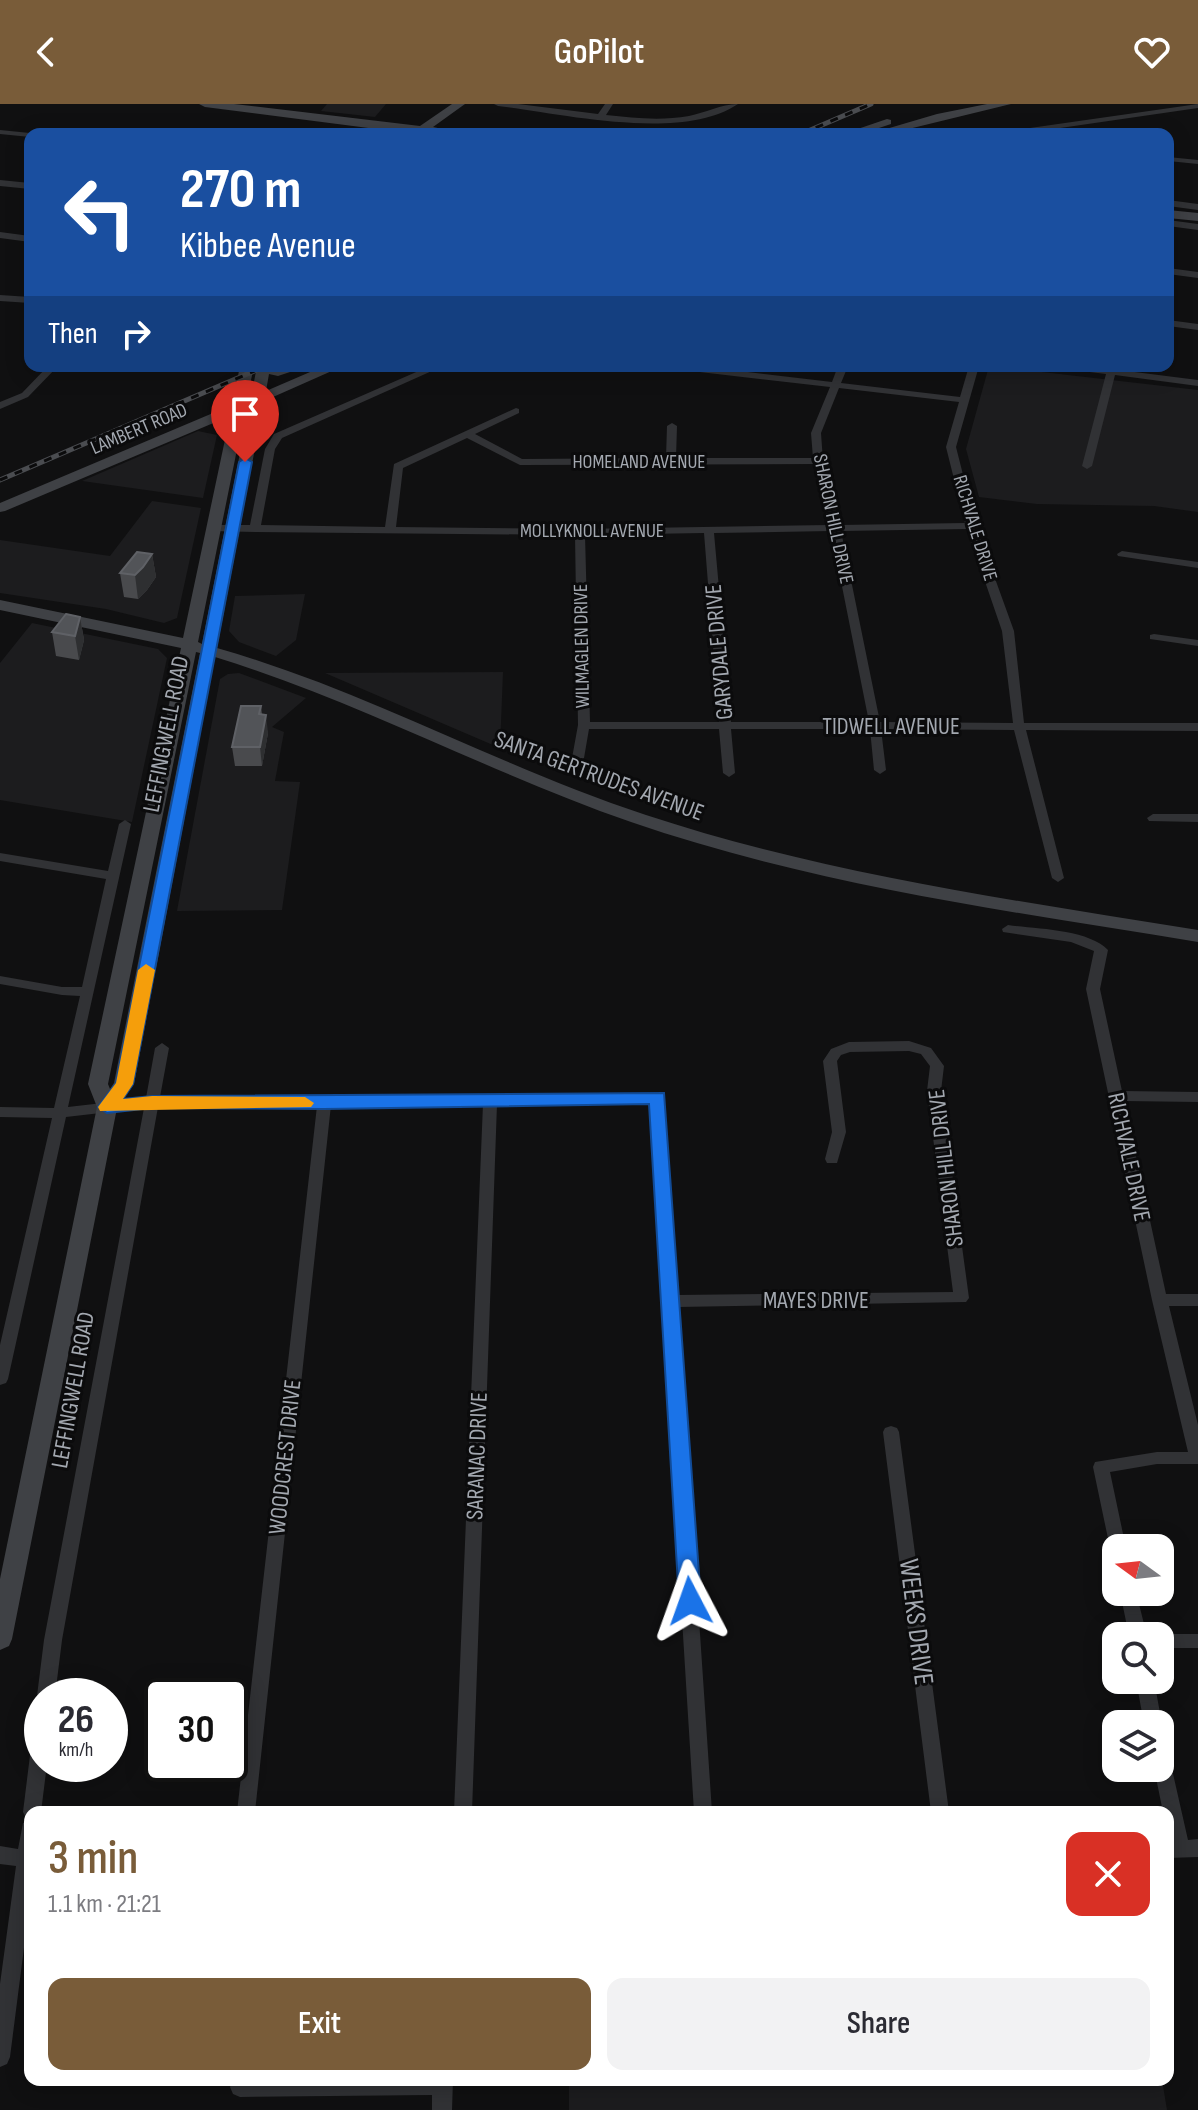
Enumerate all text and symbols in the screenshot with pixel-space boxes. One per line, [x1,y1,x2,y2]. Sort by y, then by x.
icon: back [24,30,68,74]
icon: heart [1130,30,1174,74]
text: GoPilot [554,31,644,74]
text: 270 m [180,157,301,224]
icon: left [48,160,152,264]
text: Kibbee Avenue [180,225,356,268]
icon: right [114,312,158,356]
text: Then [48,316,98,352]
pin [211,380,279,462]
icon: arrive [223,392,267,436]
street label: LAMBERT ROAD [87,398,191,460]
street label: HOMELAND AVENUE [572,450,706,474]
street label: SHARON HILL DRIVE [808,452,858,586]
street label: RICHVALE DRIVE [948,472,1002,584]
street label: MOLLYKNOLL AVENUE [520,519,664,543]
street label: GARYDALE DRIVE [699,583,739,721]
street label: WILMAGLEN DRIVE [569,584,595,708]
street label: LEFFINGWELL ROAD [137,653,195,815]
street label: TIDWELL AVENUE [822,712,960,741]
street label: SANTA GERTRUDES AVENUE [490,725,708,827]
street label: SHARON HILL DRIVE [922,1088,970,1248]
street label: RICHVALE DRIVE [1101,1090,1157,1224]
street label: MAYES DRIVE [763,1286,869,1315]
street label: LEFFINGWELL ROAD [45,1309,101,1471]
street label: WOODCREST DRIVE [262,1378,308,1536]
street label: SARANAC DRIVE [460,1392,494,1520]
north arrow [1102,1534,1174,1606]
map controls [1102,1534,1174,1782]
street label: WEEKS DRIVE [892,1557,940,1687]
position arrow [648,1559,732,1643]
button: search [1102,1622,1174,1694]
speed limit sign: 30 [144,1678,248,1782]
text: 26 [58,1696,94,1744]
button: layers [1102,1710,1174,1782]
text: km/h [59,1738,93,1762]
text: 3 min [48,1830,138,1887]
button: close [1066,1832,1150,1916]
text: 1.1 km · 21:21 [48,1889,161,1920]
button: Exit [48,1978,591,2070]
button: Share [607,1978,1150,2070]

